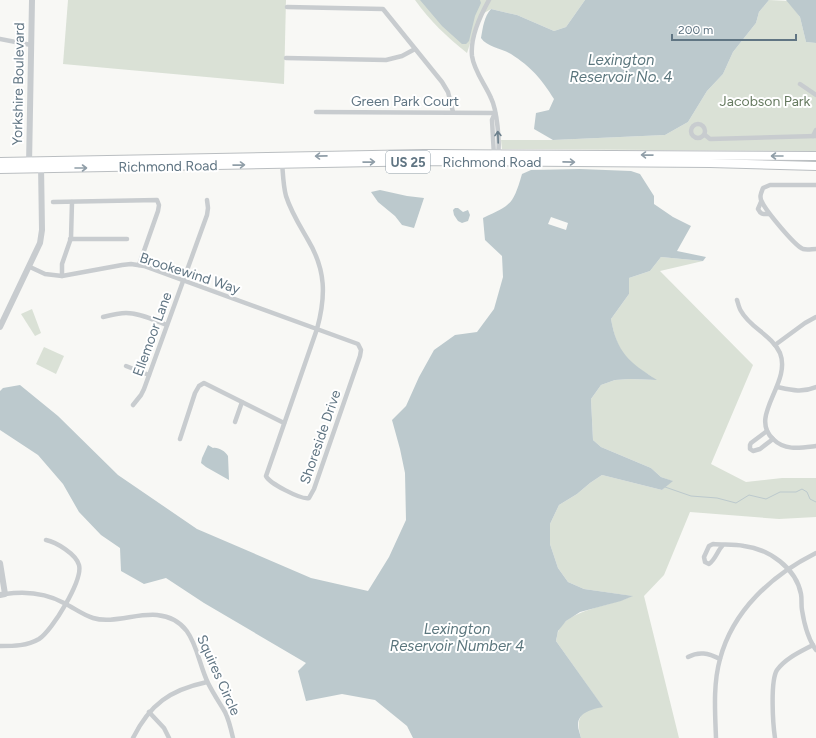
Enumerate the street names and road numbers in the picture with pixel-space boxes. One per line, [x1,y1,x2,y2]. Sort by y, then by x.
street label: Yorkshire Boulevard [9,22,28,146]
street label: Green Park Court [351,93,459,110]
road number: US 25 [386,151,430,173]
street label: Richmond Road [442,154,542,171]
street label: Richmond Road [118,157,218,176]
street label: Brookewind Way [137,249,243,298]
street label: Ellemoor Lane [129,289,176,379]
street label: Shoreside Drive [296,388,345,486]
street label: Squires Circle [193,632,244,718]

